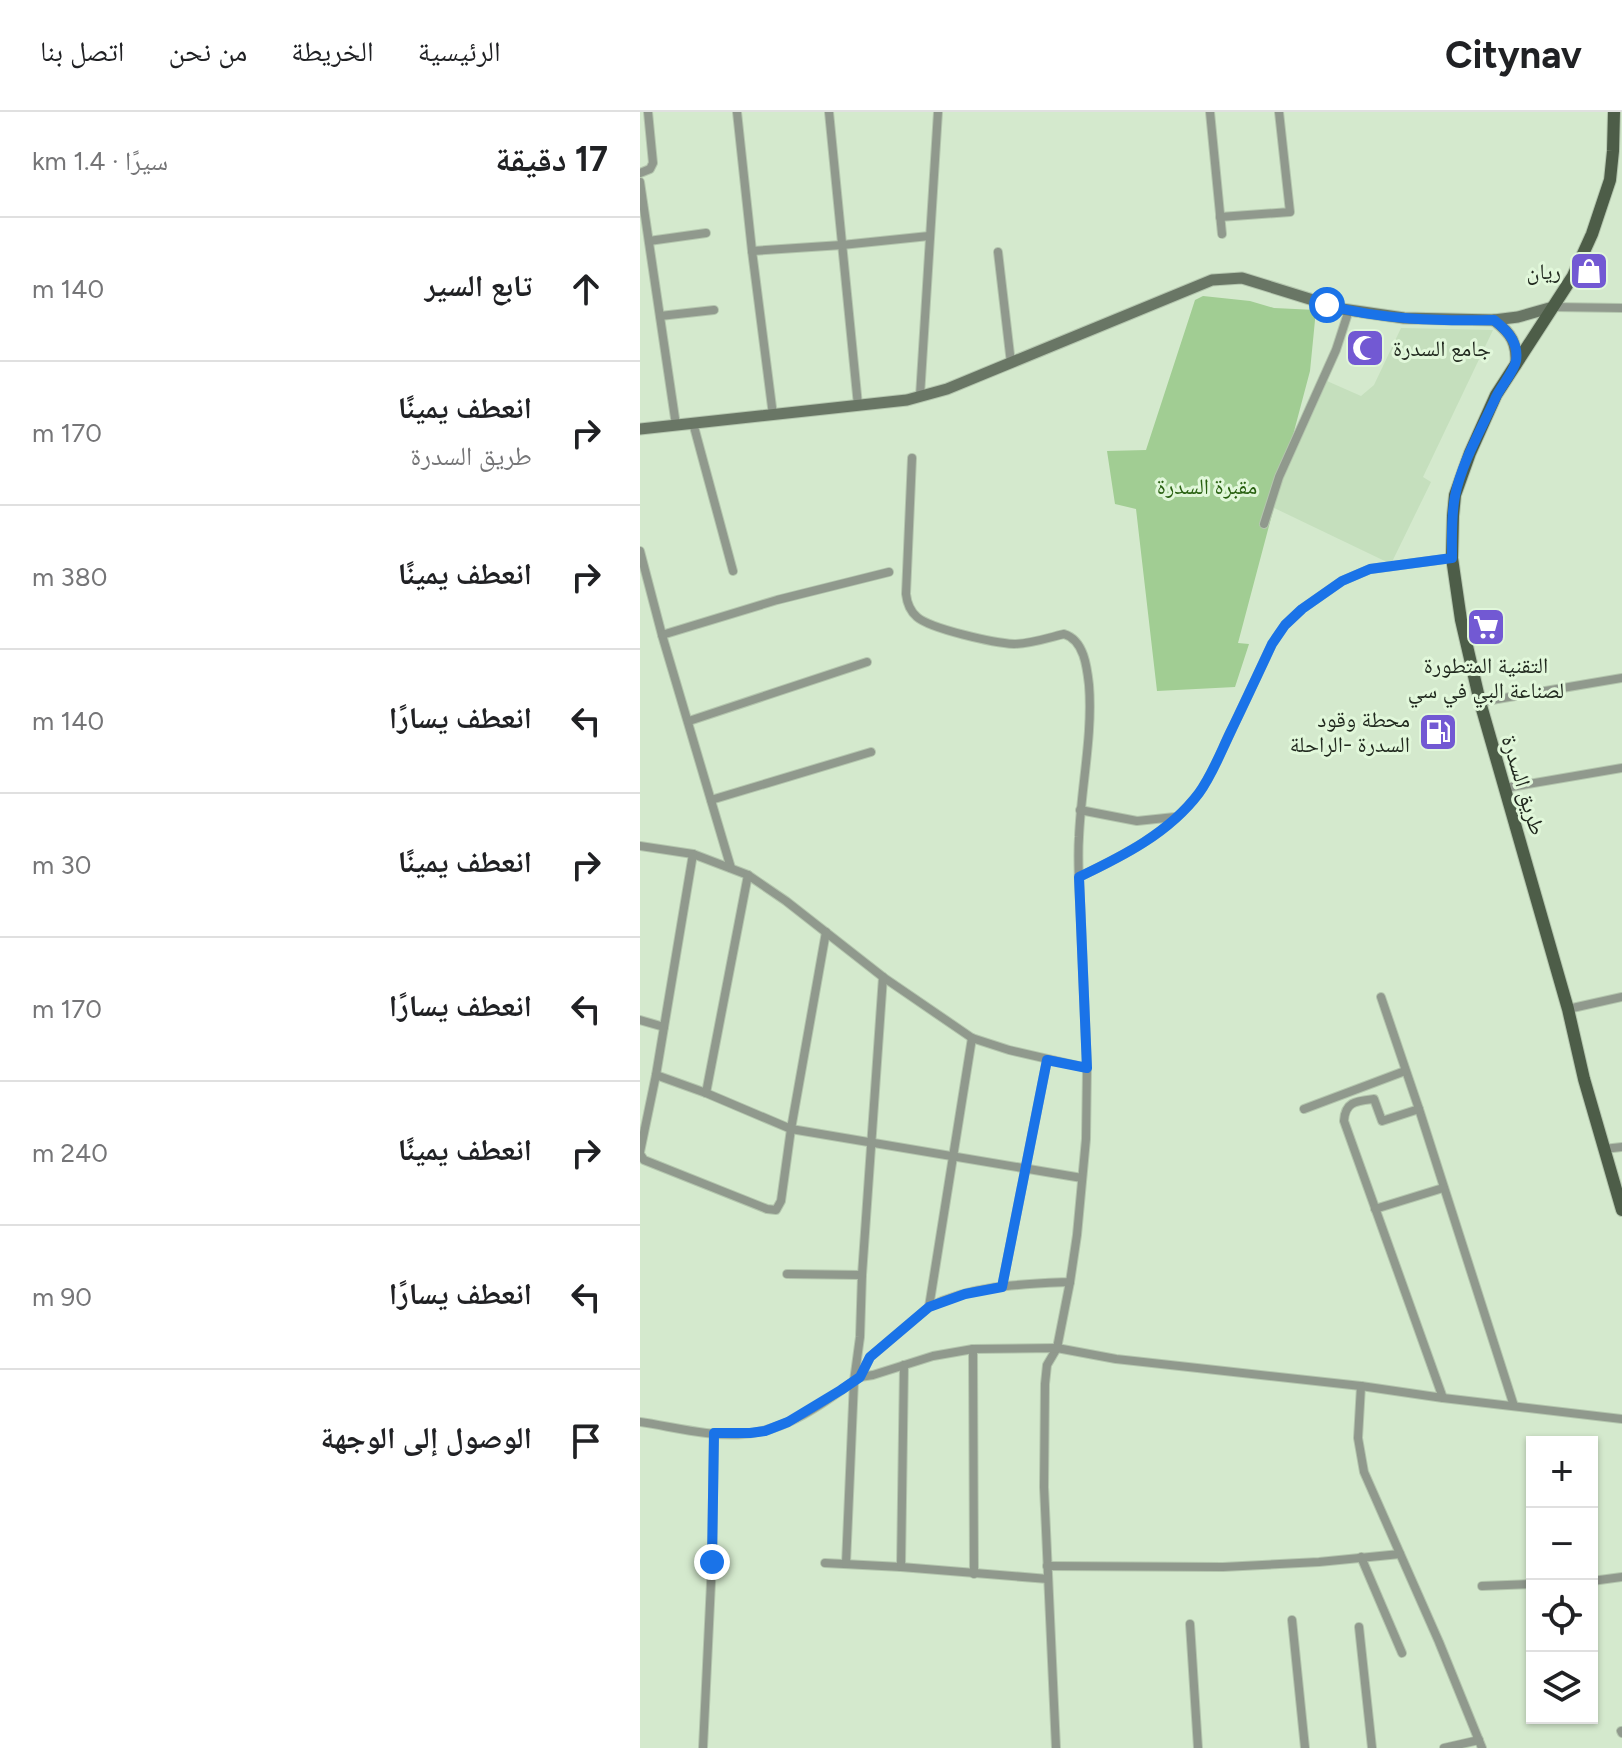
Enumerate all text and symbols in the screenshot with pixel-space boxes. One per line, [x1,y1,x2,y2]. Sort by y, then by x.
text: Citynav [1445,32,1582,78]
text: اتصل بنا [40,34,124,68]
text: من نحن [168,34,247,68]
text: الخريطة [291,34,374,68]
text: الرئيسية [418,34,501,68]
text: 17 دقيقة [495,139,608,180]
text: سيرًا · 1.4 km [32,145,168,177]
shop icon: ريان [1568,250,1610,292]
place label: ريان [1527,258,1561,285]
text: تابع السير [425,267,532,304]
icon: ahead [564,267,608,311]
text: 140 m [32,273,104,305]
route start [1309,287,1345,323]
mosque icon: جامع السدرة [1344,327,1386,369]
place label: جامع السدرة [1393,335,1491,362]
text: انعطف يمينًا [398,389,532,426]
icon: right [564,411,608,455]
text: 170 m [32,417,102,449]
text: طريق السدرة [410,440,532,472]
park label: مقبرة السدرة [1157,473,1257,500]
text: انعطف يمينًا [398,555,532,592]
icon: right [564,555,608,599]
text: 380 m [32,561,107,593]
supermarket icon: التقنية المتطورة لصناعة البي في سي [1465,606,1507,648]
place label: التقنية المتطورة لصناعة البي في سي [1408,652,1564,708]
text: انعطف يسارًا [389,699,532,736]
icon: left [564,699,608,743]
text: 140 m [32,705,104,737]
place label: محطة وقود السدرة -الراحلة [1290,706,1410,758]
fuel station icon: محطة وقود السدرة -الراحلة [1417,711,1459,753]
street label: طريق السدرة [1496,732,1551,838]
text: انعطف يمينًا [398,843,532,880]
icon: right [564,843,608,887]
text: 30 m [32,849,91,881]
text: انعطف يسارًا [389,987,532,1024]
icon: left [564,987,608,1031]
text: 170 m [32,993,102,1025]
text: انعطف يمينًا [398,1131,532,1168]
icon: right [564,1131,608,1175]
text: 240 m [32,1137,108,1169]
text: انعطف يسارًا [389,1275,532,1312]
icon: left [564,1275,608,1319]
text: 90 m [32,1281,92,1313]
text: الوصول إلى الوجهة [320,1419,532,1456]
icon: arrive [564,1419,608,1463]
map controls [1526,1436,1598,1724]
button: + [1526,1436,1598,1508]
button: − [1526,1508,1598,1580]
route end [694,1544,730,1580]
button: locate [1526,1580,1598,1652]
button: layers [1526,1652,1598,1724]

